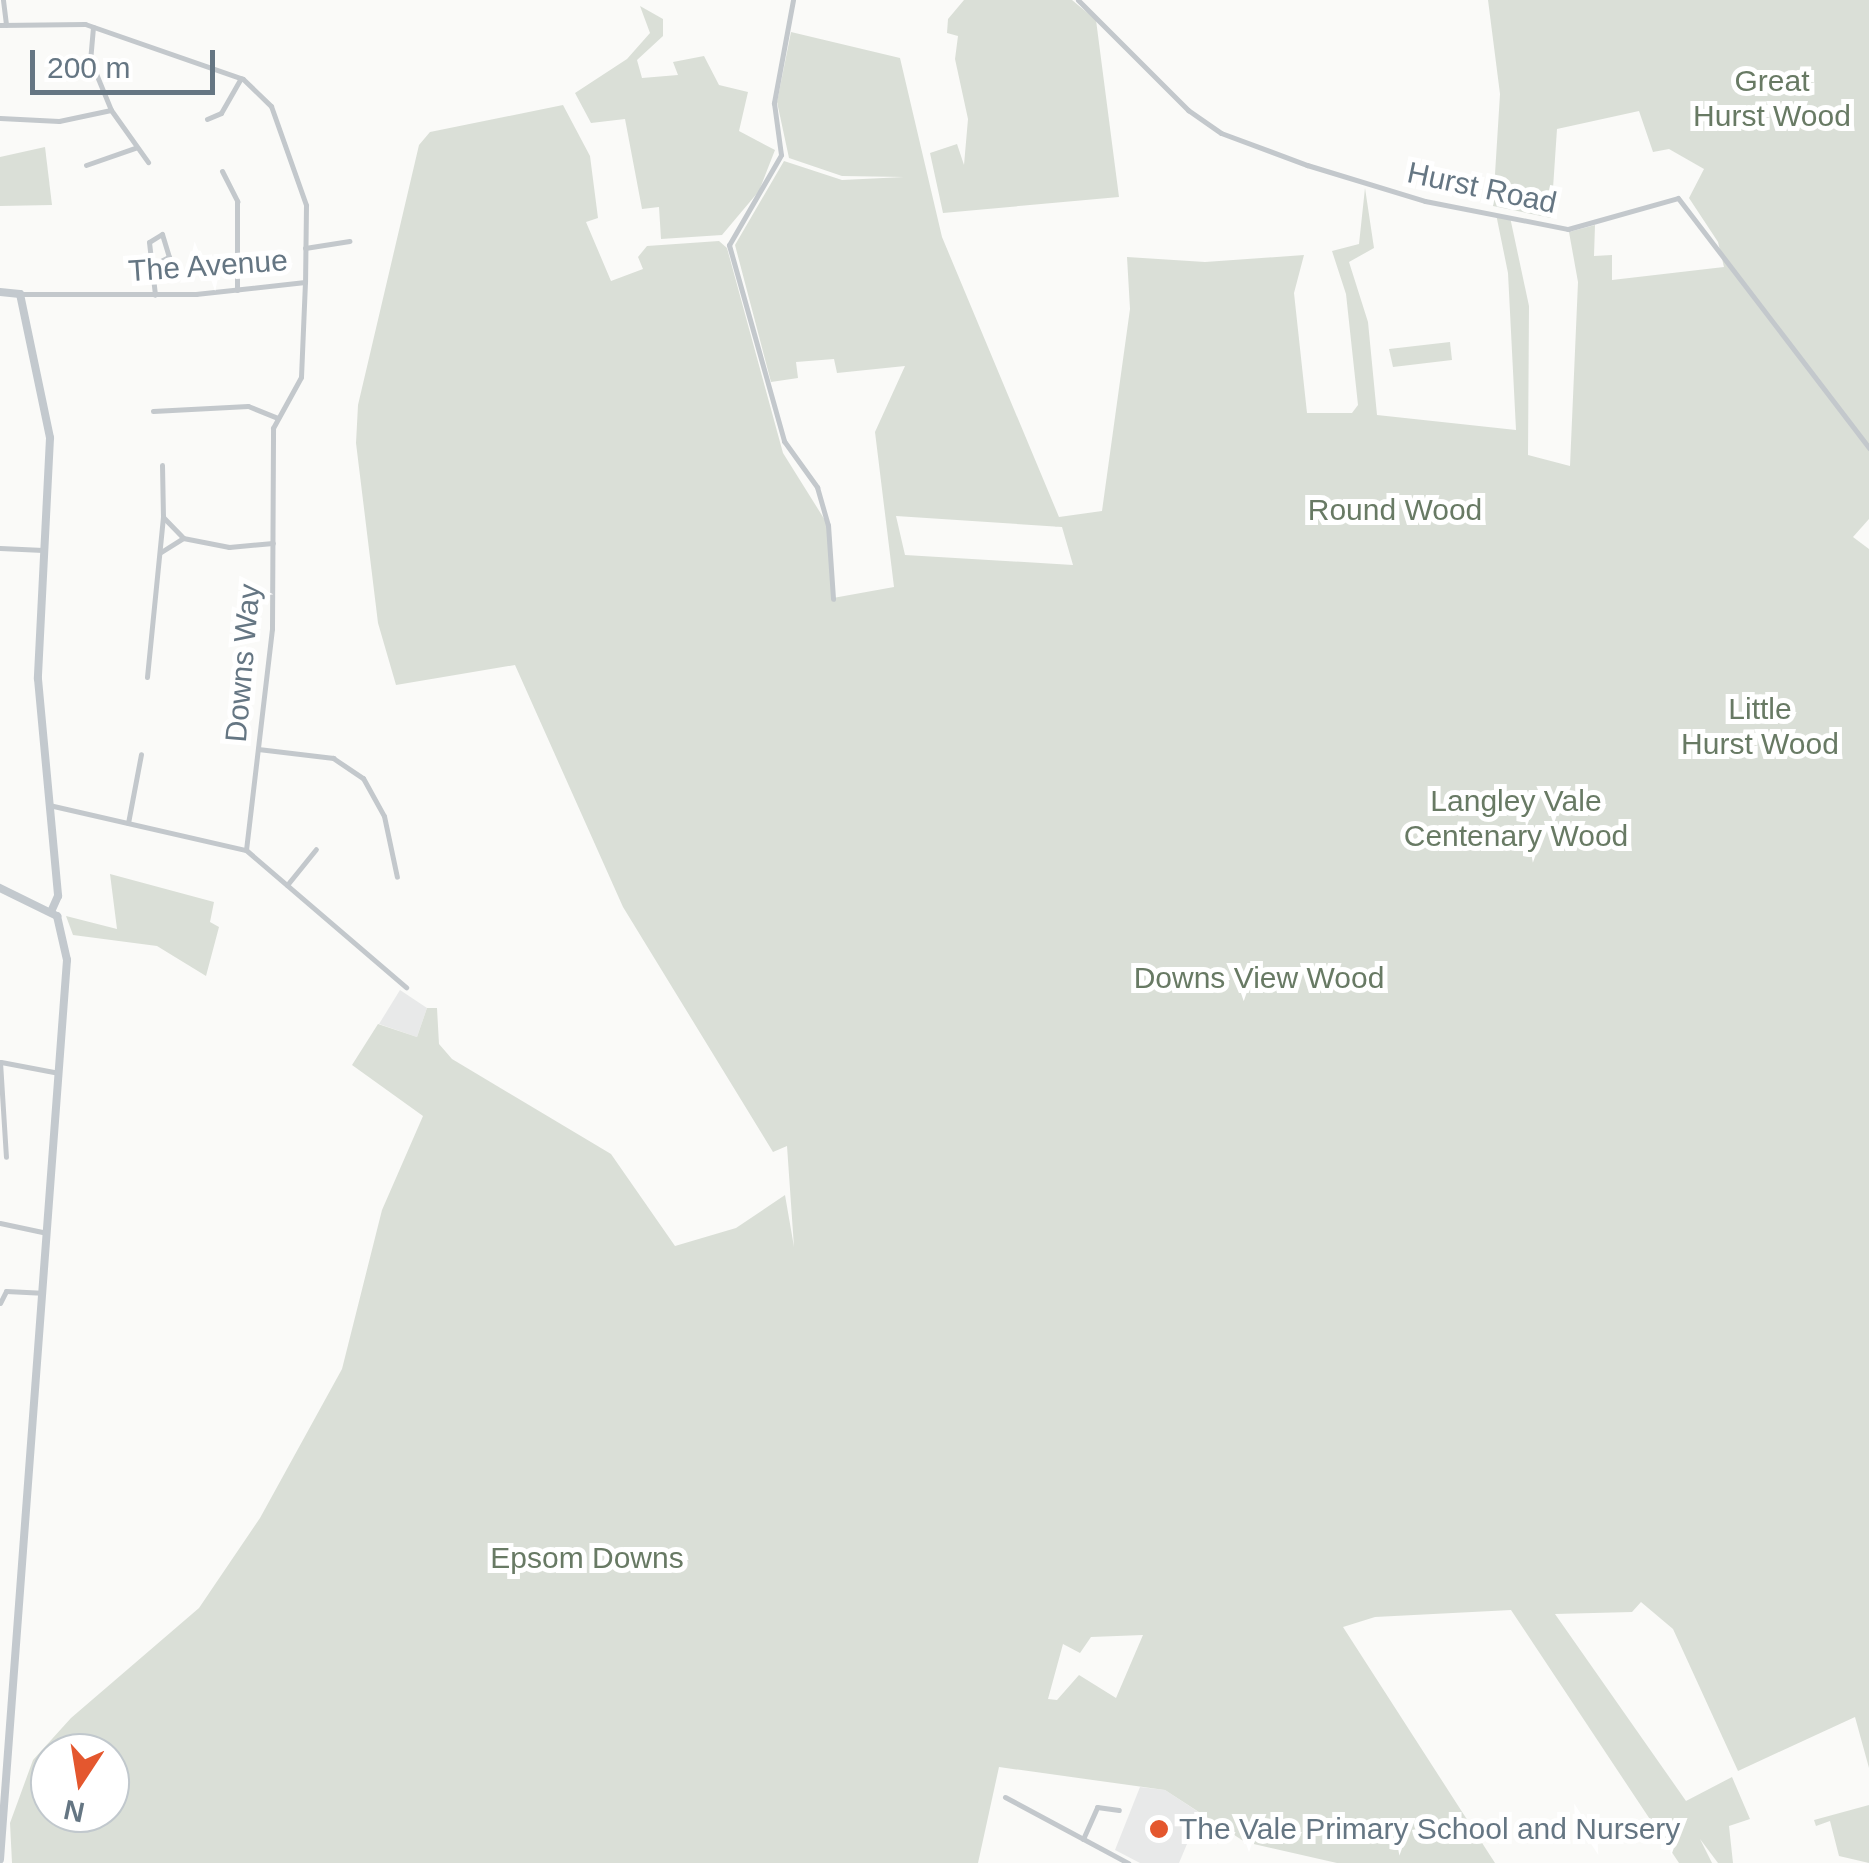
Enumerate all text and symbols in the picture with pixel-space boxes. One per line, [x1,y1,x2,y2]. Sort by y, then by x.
scale bar [35,30,220,92]
text: 200 m [47,51,130,84]
park label: Great Hurst Wood [1693,63,1851,134]
street label: Hurst Road [1404,155,1560,221]
street label: The Avenue [126,242,290,290]
park label: Round Wood [1308,492,1482,528]
street label: Downs Way [218,582,268,744]
park label: Little Hurst Wood [1681,691,1839,762]
park label: Langley Vale Centenary Wood [1404,783,1628,854]
park label: Downs View Wood [1134,960,1384,996]
park label: Epsom Downs [490,1540,684,1576]
north arrow [30,1733,130,1833]
text: N [61,1794,87,1828]
place label: The Vale Primary School and Nursery [1179,1811,1680,1847]
marker: The Vale Primary School and Nursery [1148,1818,1170,1840]

